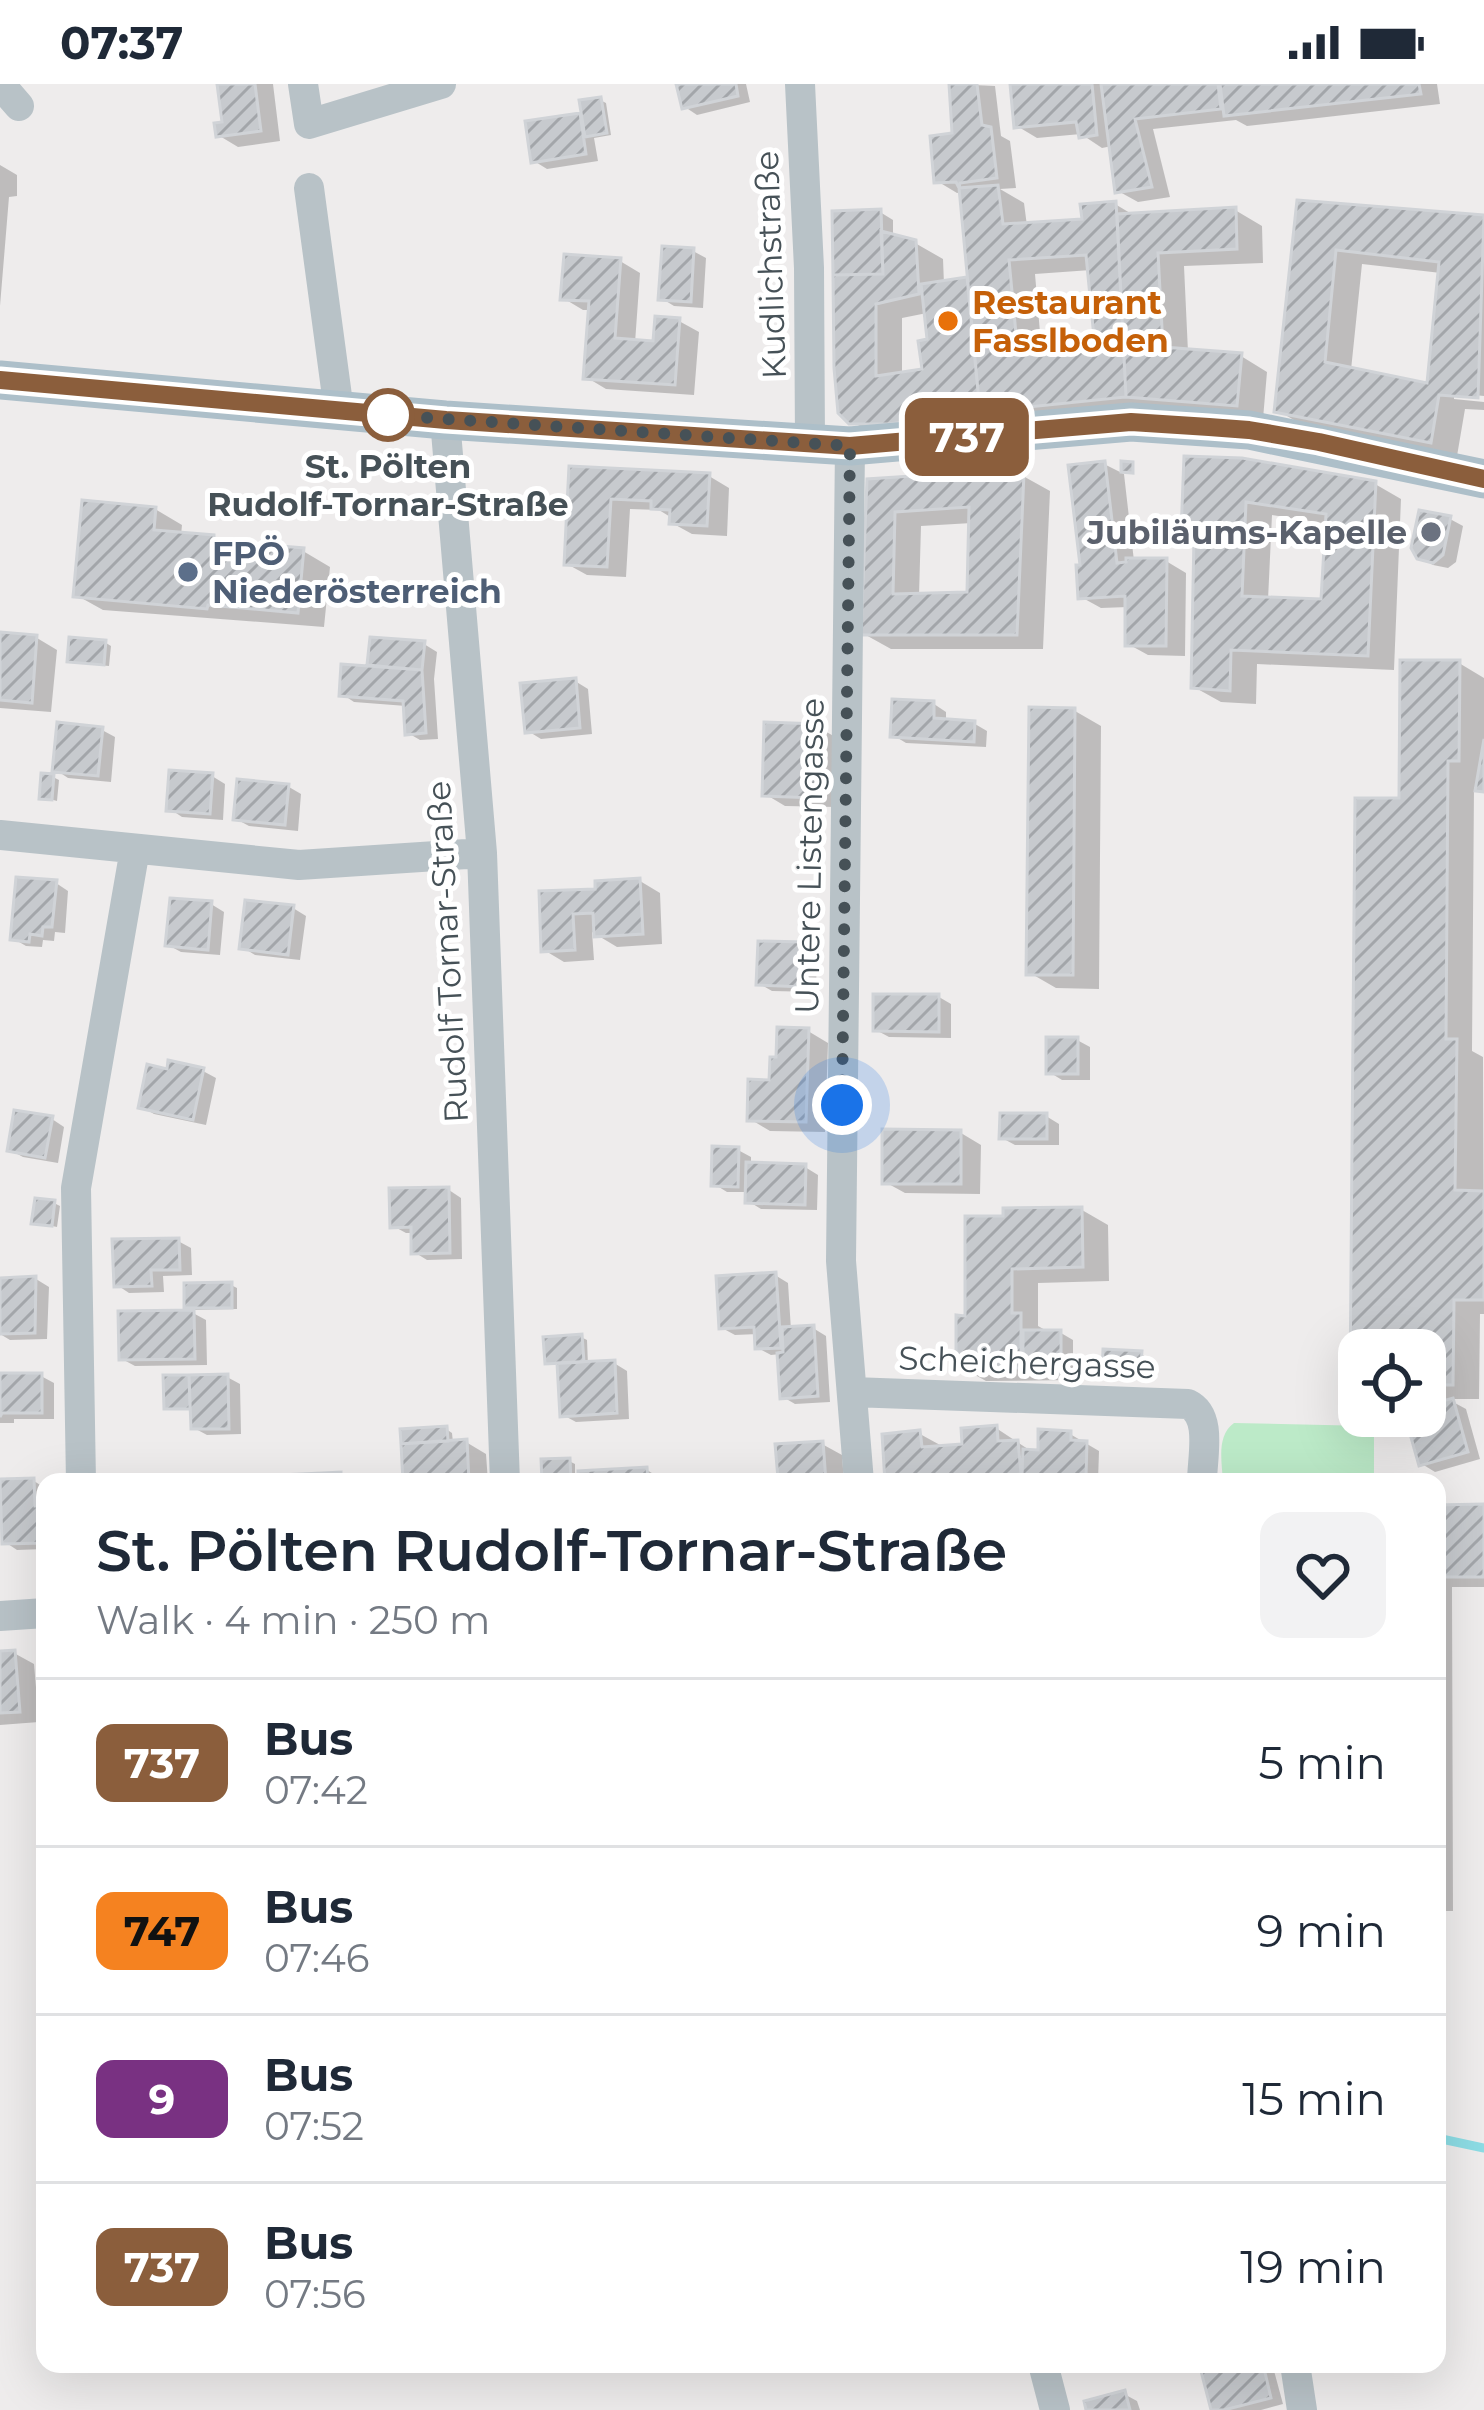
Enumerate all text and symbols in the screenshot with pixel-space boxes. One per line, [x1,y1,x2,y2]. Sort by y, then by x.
text: 07:37 [60,15,183,70]
street label: Kudlichstraße [746,150,794,380]
place label: Restaurant Fasslboden [972,282,1169,360]
marker: Restaurant Fasslboden [935,308,961,334]
marker: St. Pölten Rudolf-Tornar-Straße [363,390,413,440]
line badge: 737 [898,398,1036,476]
text: 737 [929,411,1005,463]
place label: St. Pölten Rudolf-Tornar-Straße [207,446,569,524]
place label: Jubiläums-Kapelle [1086,512,1407,552]
marker: Jubiläums-Kapelle [1418,519,1444,545]
place label: FPÖ Niederösterreich [212,533,502,611]
marker: FPÖ Niederösterreich [175,559,201,585]
street label: Untere Listengasse [786,698,832,1014]
street label: Rudolf Tornar-Straße [418,780,476,1124]
your location [812,1075,872,1135]
map controls [1338,1329,1446,1437]
button: locate [1338,1329,1446,1437]
street label: Scheichergasse [898,1338,1156,1386]
button: heart [1260,1512,1386,1638]
text: St. Pölten Rudolf-Tornar-Straße [96,1516,1007,1585]
text: Walk · 4 min · 250 m [96,1596,490,1644]
text: Bus [264,1711,353,1766]
text: 5 min [1258,1735,1386,1790]
text: 737 [124,1737,200,1789]
text: 07:42 [264,1766,368,1814]
text: Bus [264,1879,353,1934]
text: 9 min [1257,1903,1386,1958]
text: 747 [124,1905,200,1957]
text: 07:46 [264,1934,370,1982]
text: Bus [264,2047,353,2102]
text: 15 min [1242,2071,1386,2126]
text: 9 [149,2073,175,2125]
text: 07:52 [264,2102,364,2150]
text: Bus [264,2215,353,2270]
text: 19 min [1240,2239,1386,2294]
text: 737 [124,2241,200,2293]
text: 07:56 [264,2270,366,2318]

